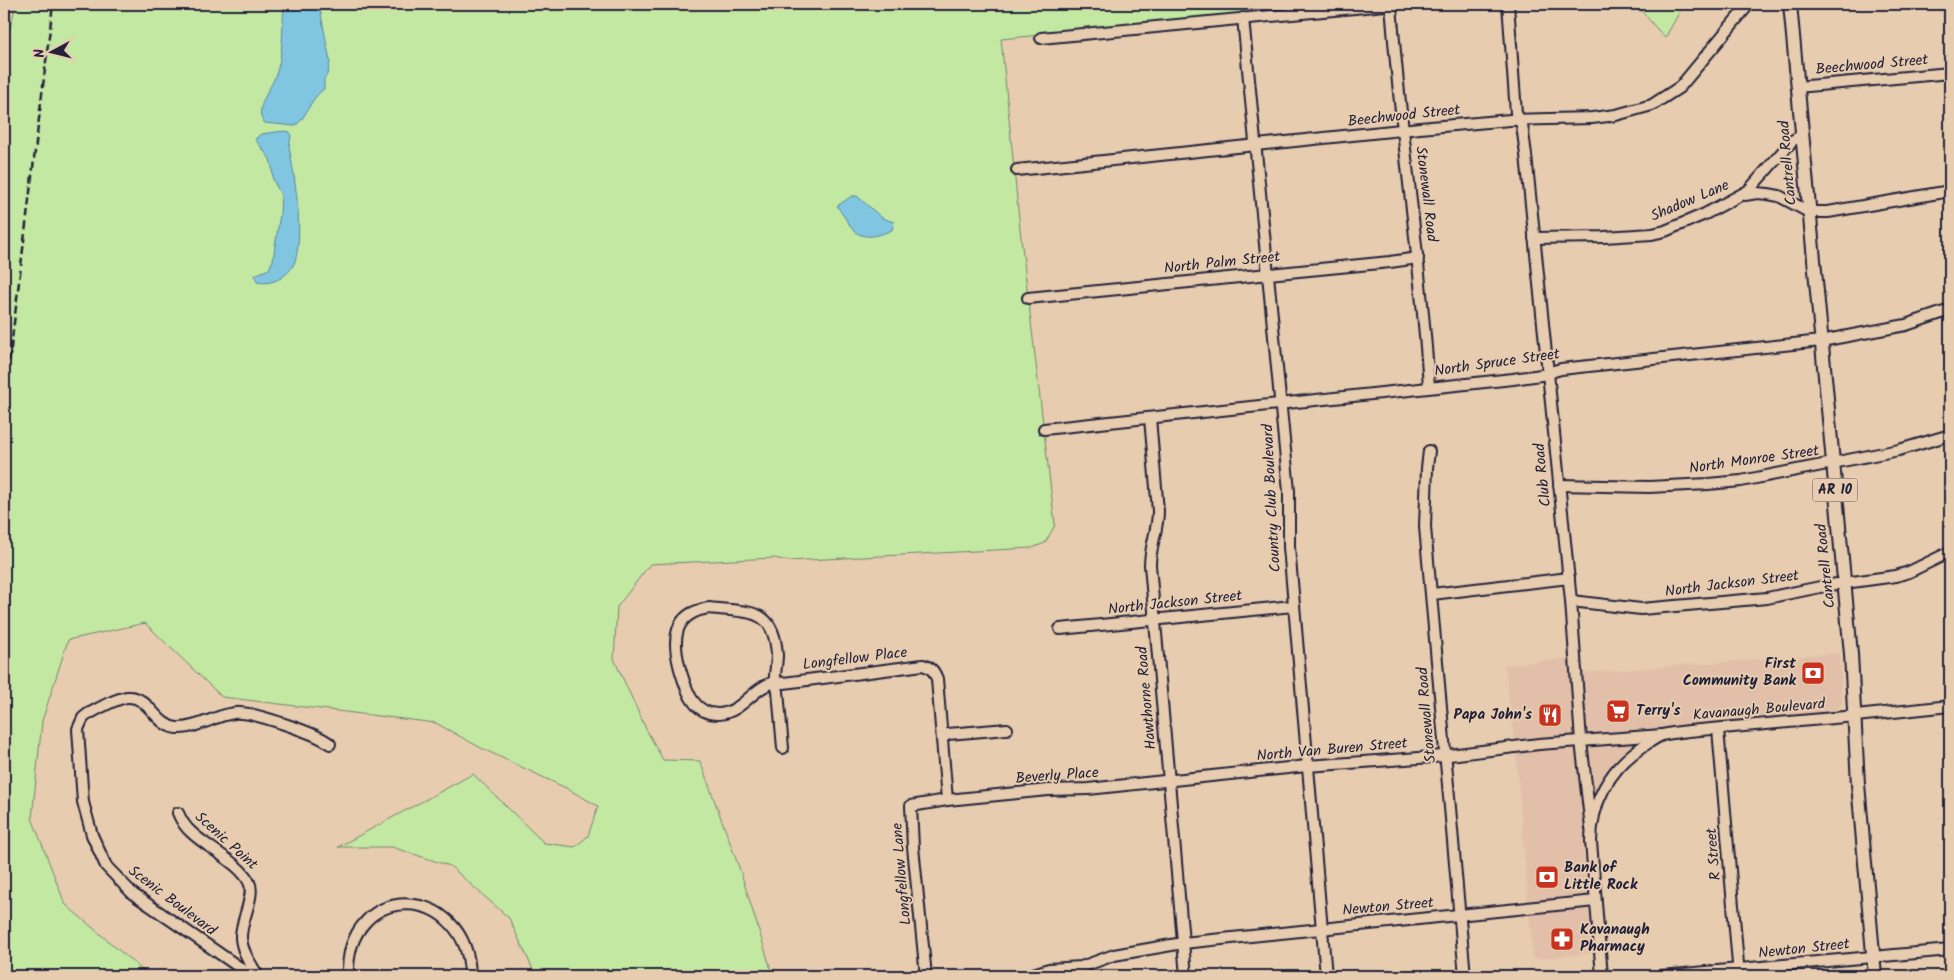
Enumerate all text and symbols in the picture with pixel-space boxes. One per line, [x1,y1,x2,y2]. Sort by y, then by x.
north arrow [28,28,78,78]
text: N [29,48,52,59]
street label: Beechwood Street [1815,48,1930,82]
street label: Beechwood Street [1347,98,1462,134]
street label: Cantrell Road [1772,119,1804,206]
street label: Stonewall Road [1408,145,1444,244]
street label: Shadow Lane [1647,174,1733,228]
street label: North Palm Street [1163,245,1281,281]
street label: North Spruce Street [1433,342,1562,384]
street label: Country Club Boulevard [1256,423,1288,573]
street label: North Monroe Street [1687,439,1821,481]
street label: Club Road [1528,441,1558,508]
road number: AR 10 [1812,478,1858,502]
street label: Cantrell Road [1810,522,1842,610]
street label: North Jackson Street [1664,564,1801,604]
street label: North Jackson Street [1107,584,1243,622]
street label: Longfellow Place [801,641,909,677]
street label: Hawthorne Road [1130,645,1163,751]
place label: First Community Bank [1683,652,1797,693]
bank icon: First Community Bank [1800,660,1826,686]
street label: Stonewall Road [1411,666,1443,764]
street label: Kavanaugh Boulevard [1692,692,1827,728]
supermarket icon: Terry's [1605,698,1631,724]
place label: Terry's [1636,699,1680,723]
restaurant icon: Papa John's [1537,702,1563,728]
place label: Papa John's [1453,703,1532,727]
street label: North Van Buren Street [1256,731,1409,769]
street label: Beverly Place [1015,761,1100,791]
street label: Scenic Point [189,806,263,876]
street label: Longfellow Lane [886,822,918,926]
street label: R Street [1700,826,1728,881]
place label: Bank of Little Rock [1564,856,1638,897]
street label: Scenic Boulevard [123,860,222,943]
bank icon: Bank of Little Rock [1534,864,1560,890]
street label: Newton Street [1341,891,1435,923]
place label: Kavanaugh Pharmacy [1580,918,1650,959]
pharmacy icon: Kavanaugh Pharmacy [1549,926,1575,952]
street label: Newton Street [1757,932,1851,966]

